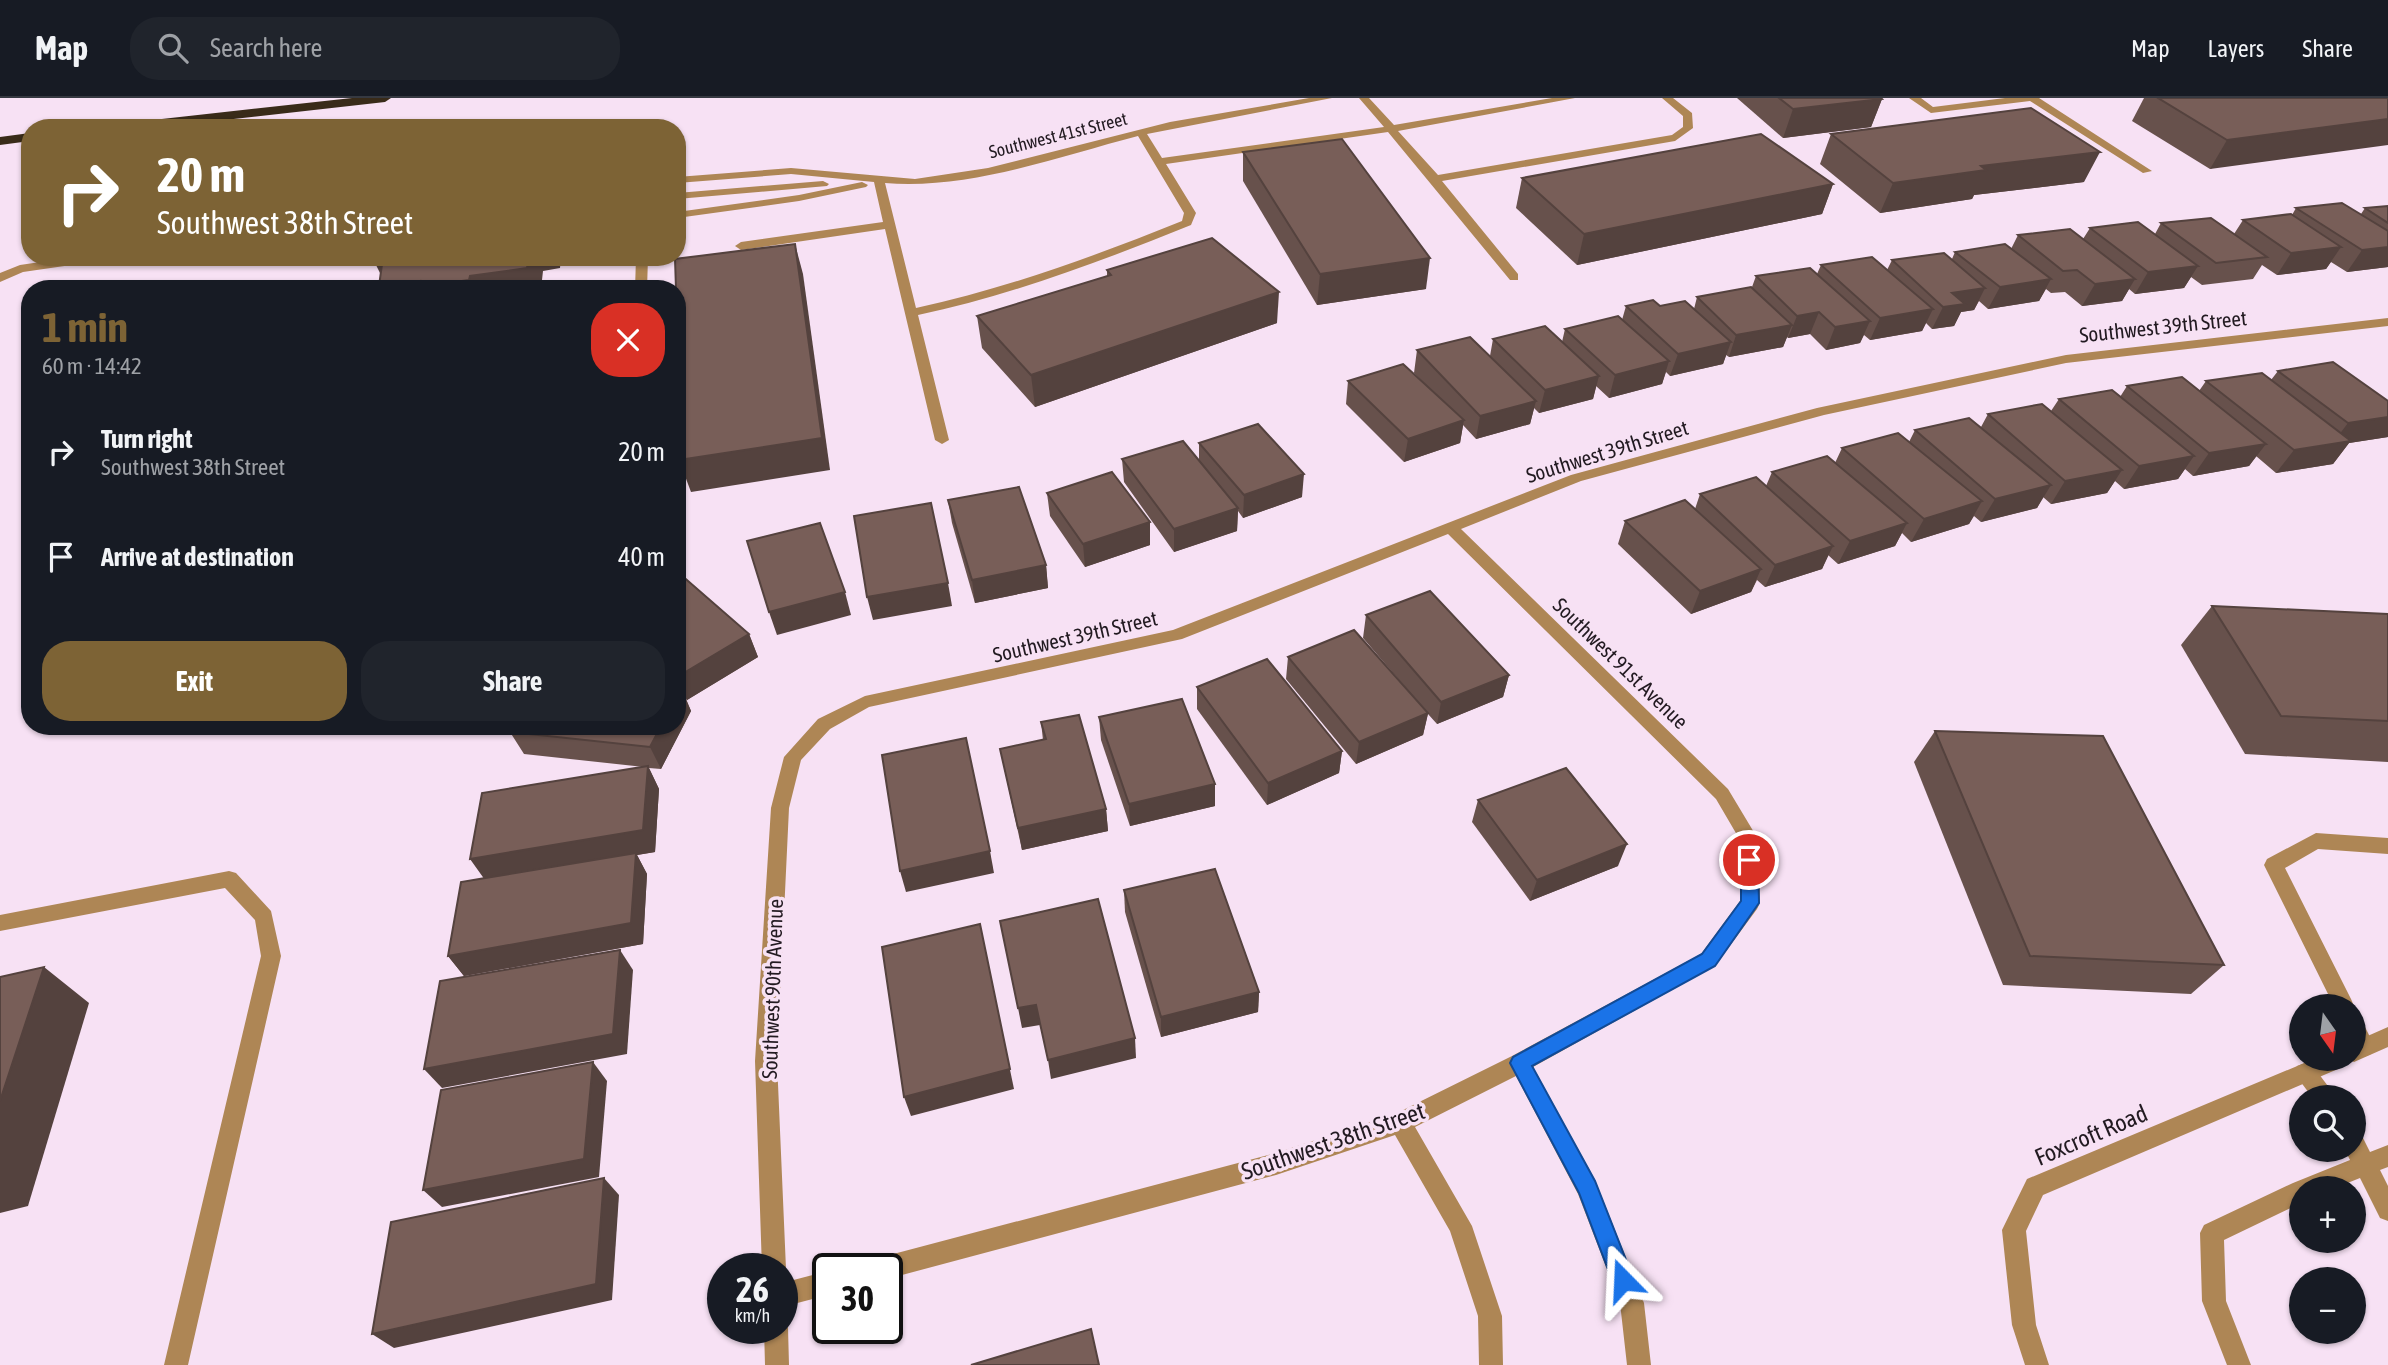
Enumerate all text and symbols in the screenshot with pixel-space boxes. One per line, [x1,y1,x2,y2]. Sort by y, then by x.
search box [130,17,620,80]
text: Map [35,29,88,67]
icon: search [154,29,192,67]
text: Search here [210,33,322,63]
text: Map [2131,35,2170,62]
text: Layers [2208,35,2264,62]
text: Share [2302,35,2353,62]
street label: Southwest 41st Street [987,108,1129,162]
text: 20 m [157,146,245,202]
icon: right [42,147,133,238]
text: Southwest 38th Street [157,204,413,241]
text: 1 min [42,303,128,351]
button: close [591,303,665,377]
street label: Southwest 39th Street [2078,305,2248,347]
text: 60 m · 14:42 [42,353,142,379]
street label: Southwest 39th Street [1523,415,1691,487]
text: Turn right [101,424,192,454]
icon: right [42,433,80,471]
text: 20 m [618,437,665,467]
text: Southwest 38th Street [101,454,285,480]
icon: arrive [42,538,80,576]
text: Arrive at destination [101,542,294,572]
text: 40 m [618,542,665,572]
street label: Southwest 91st Avenue [1549,593,1693,733]
street label: Southwest 39th Street [990,605,1160,667]
button: Exit [42,641,347,721]
button: Share [361,641,665,721]
pin [1719,830,1779,890]
icon: arrive [1730,841,1768,879]
street label: Southwest 90th Avenue [757,899,787,1079]
north arrow [2289,994,2366,1071]
map controls [2289,994,2366,1344]
button: search [2289,1085,2366,1162]
street label: Southwest 38th Street [1238,1097,1428,1185]
street label: Foxcroft Road [2031,1099,2151,1171]
button: + [2289,1176,2366,1253]
position arrow [1586,1243,1660,1317]
speed limit sign: 30 [812,1253,903,1344]
button: − [2289,1267,2366,1344]
text: 26 [736,1269,769,1309]
text: km/h [735,1305,770,1326]

